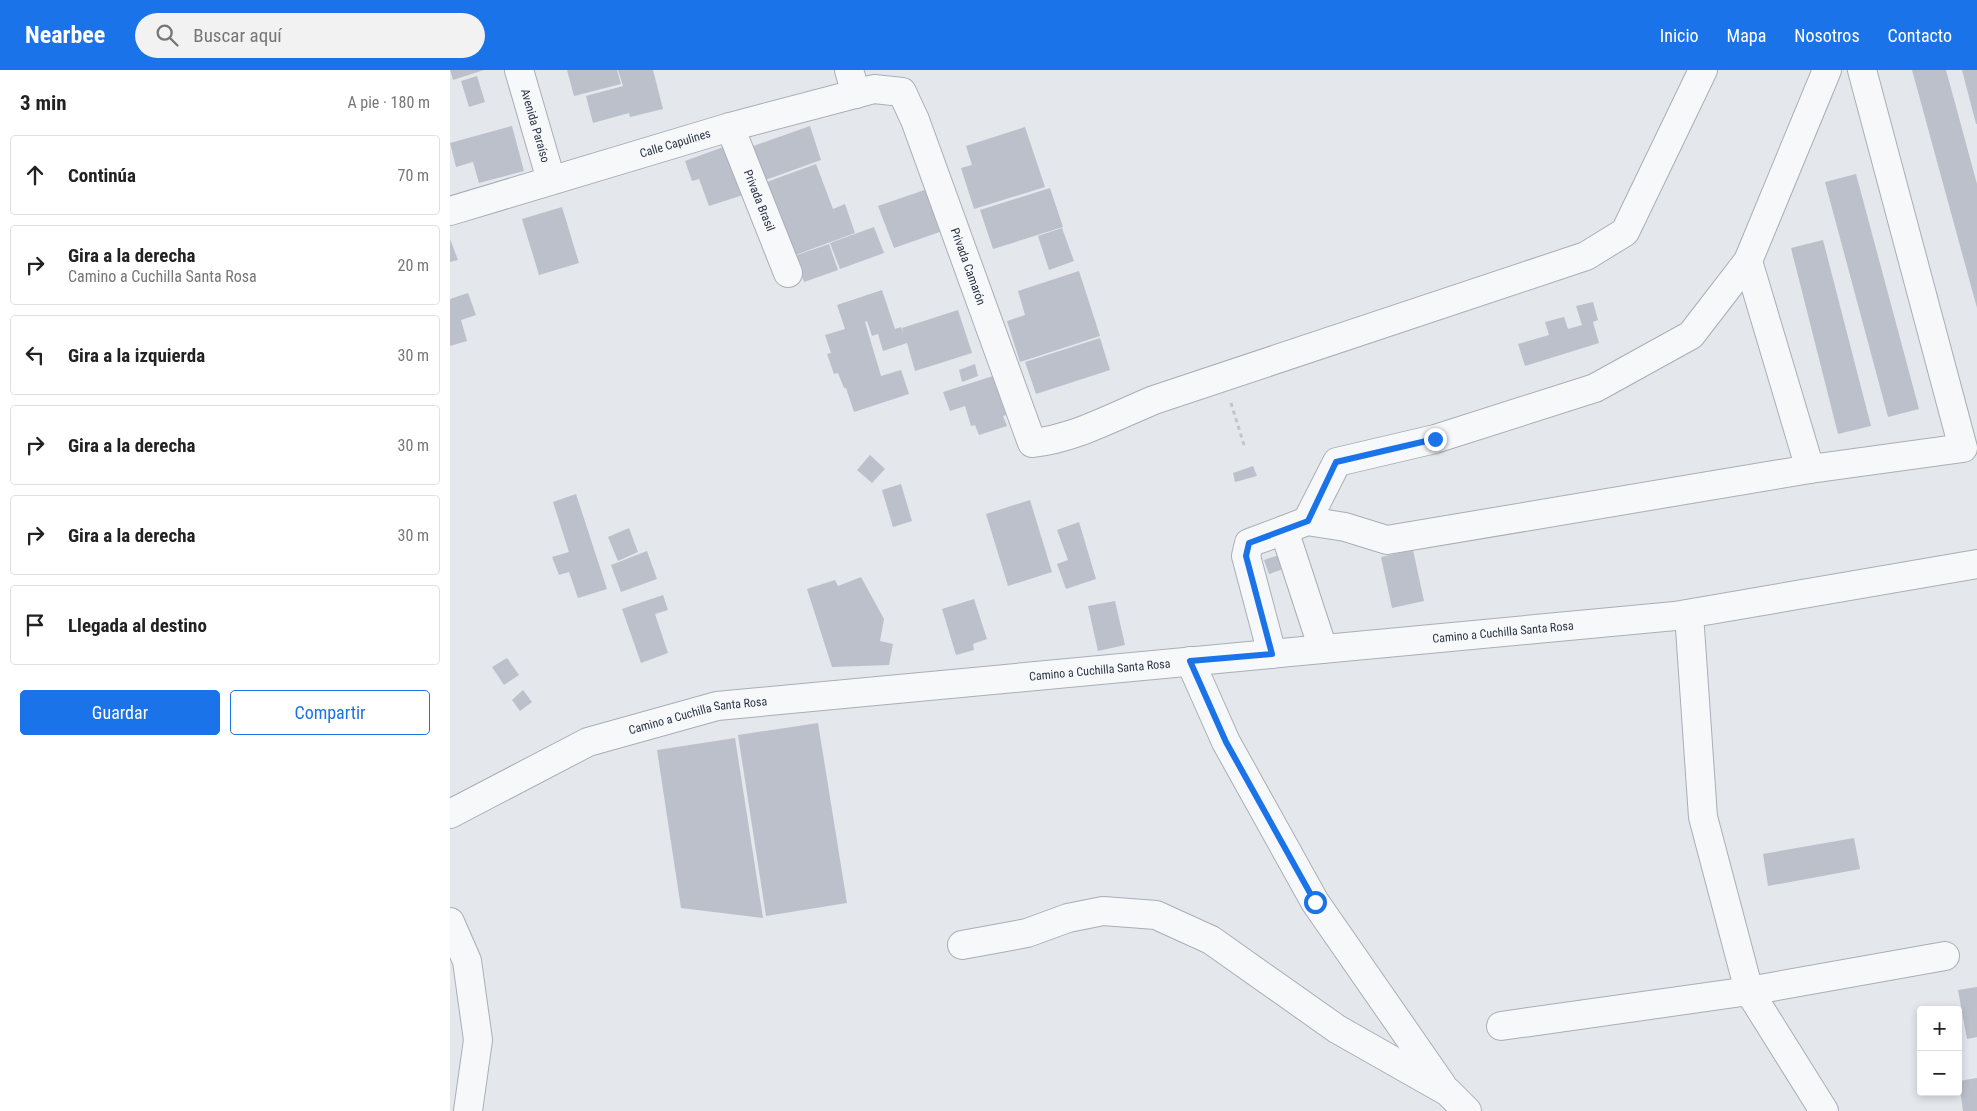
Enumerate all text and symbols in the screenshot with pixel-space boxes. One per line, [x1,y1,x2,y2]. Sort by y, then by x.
search box [135,13,485,58]
text: Nearbee [25,21,105,49]
icon: search [153,21,181,49]
text: Buscar aquí [193,24,282,47]
text: Inicio [1660,25,1699,46]
text: Mapa [1727,25,1766,46]
text: Nosotros [1794,25,1860,46]
text: Contacto [1888,25,1952,46]
street label: Avenida Paraíso [518,87,553,164]
text: 3 min [20,91,67,115]
text: A pie · 180 m [347,93,430,112]
street label: Calle Capulines [638,126,712,161]
icon: ahead [21,161,49,189]
text: Continúa [68,164,136,187]
text: 70 m [397,166,429,185]
street label: Privada Brasil [741,168,778,233]
street label: Privada Camarón [948,226,988,307]
text: Gira a la derecha [68,244,195,267]
icon: right [21,251,49,279]
text: 20 m [397,256,429,275]
text: Camino a Cuchilla Santa Rosa [68,267,257,286]
icon: left [21,341,49,369]
text: Gira a la izquierda [68,344,205,367]
text: 30 m [397,346,429,365]
route end [1424,428,1447,451]
icon: right [21,431,49,459]
text: Gira a la derecha [68,434,195,457]
text: 30 m [397,436,429,455]
icon: right [21,521,49,549]
text: Gira a la derecha [68,524,195,547]
text: 30 m [397,526,429,545]
icon: arrive [21,611,49,639]
text: Llegada al destino [68,614,207,637]
street label: Camino a Cuchilla Santa Rosa [1432,619,1574,646]
street label: Camino a Cuchilla Santa Rosa [1028,656,1171,684]
button: Guardar [20,690,220,735]
button: Compartir [230,690,430,735]
street label: Camino a Cuchilla Santa Rosa [627,694,768,737]
route start [1304,891,1327,914]
map controls [1917,1006,1962,1096]
button: + [1917,1006,1962,1051]
button: − [1917,1051,1962,1096]

